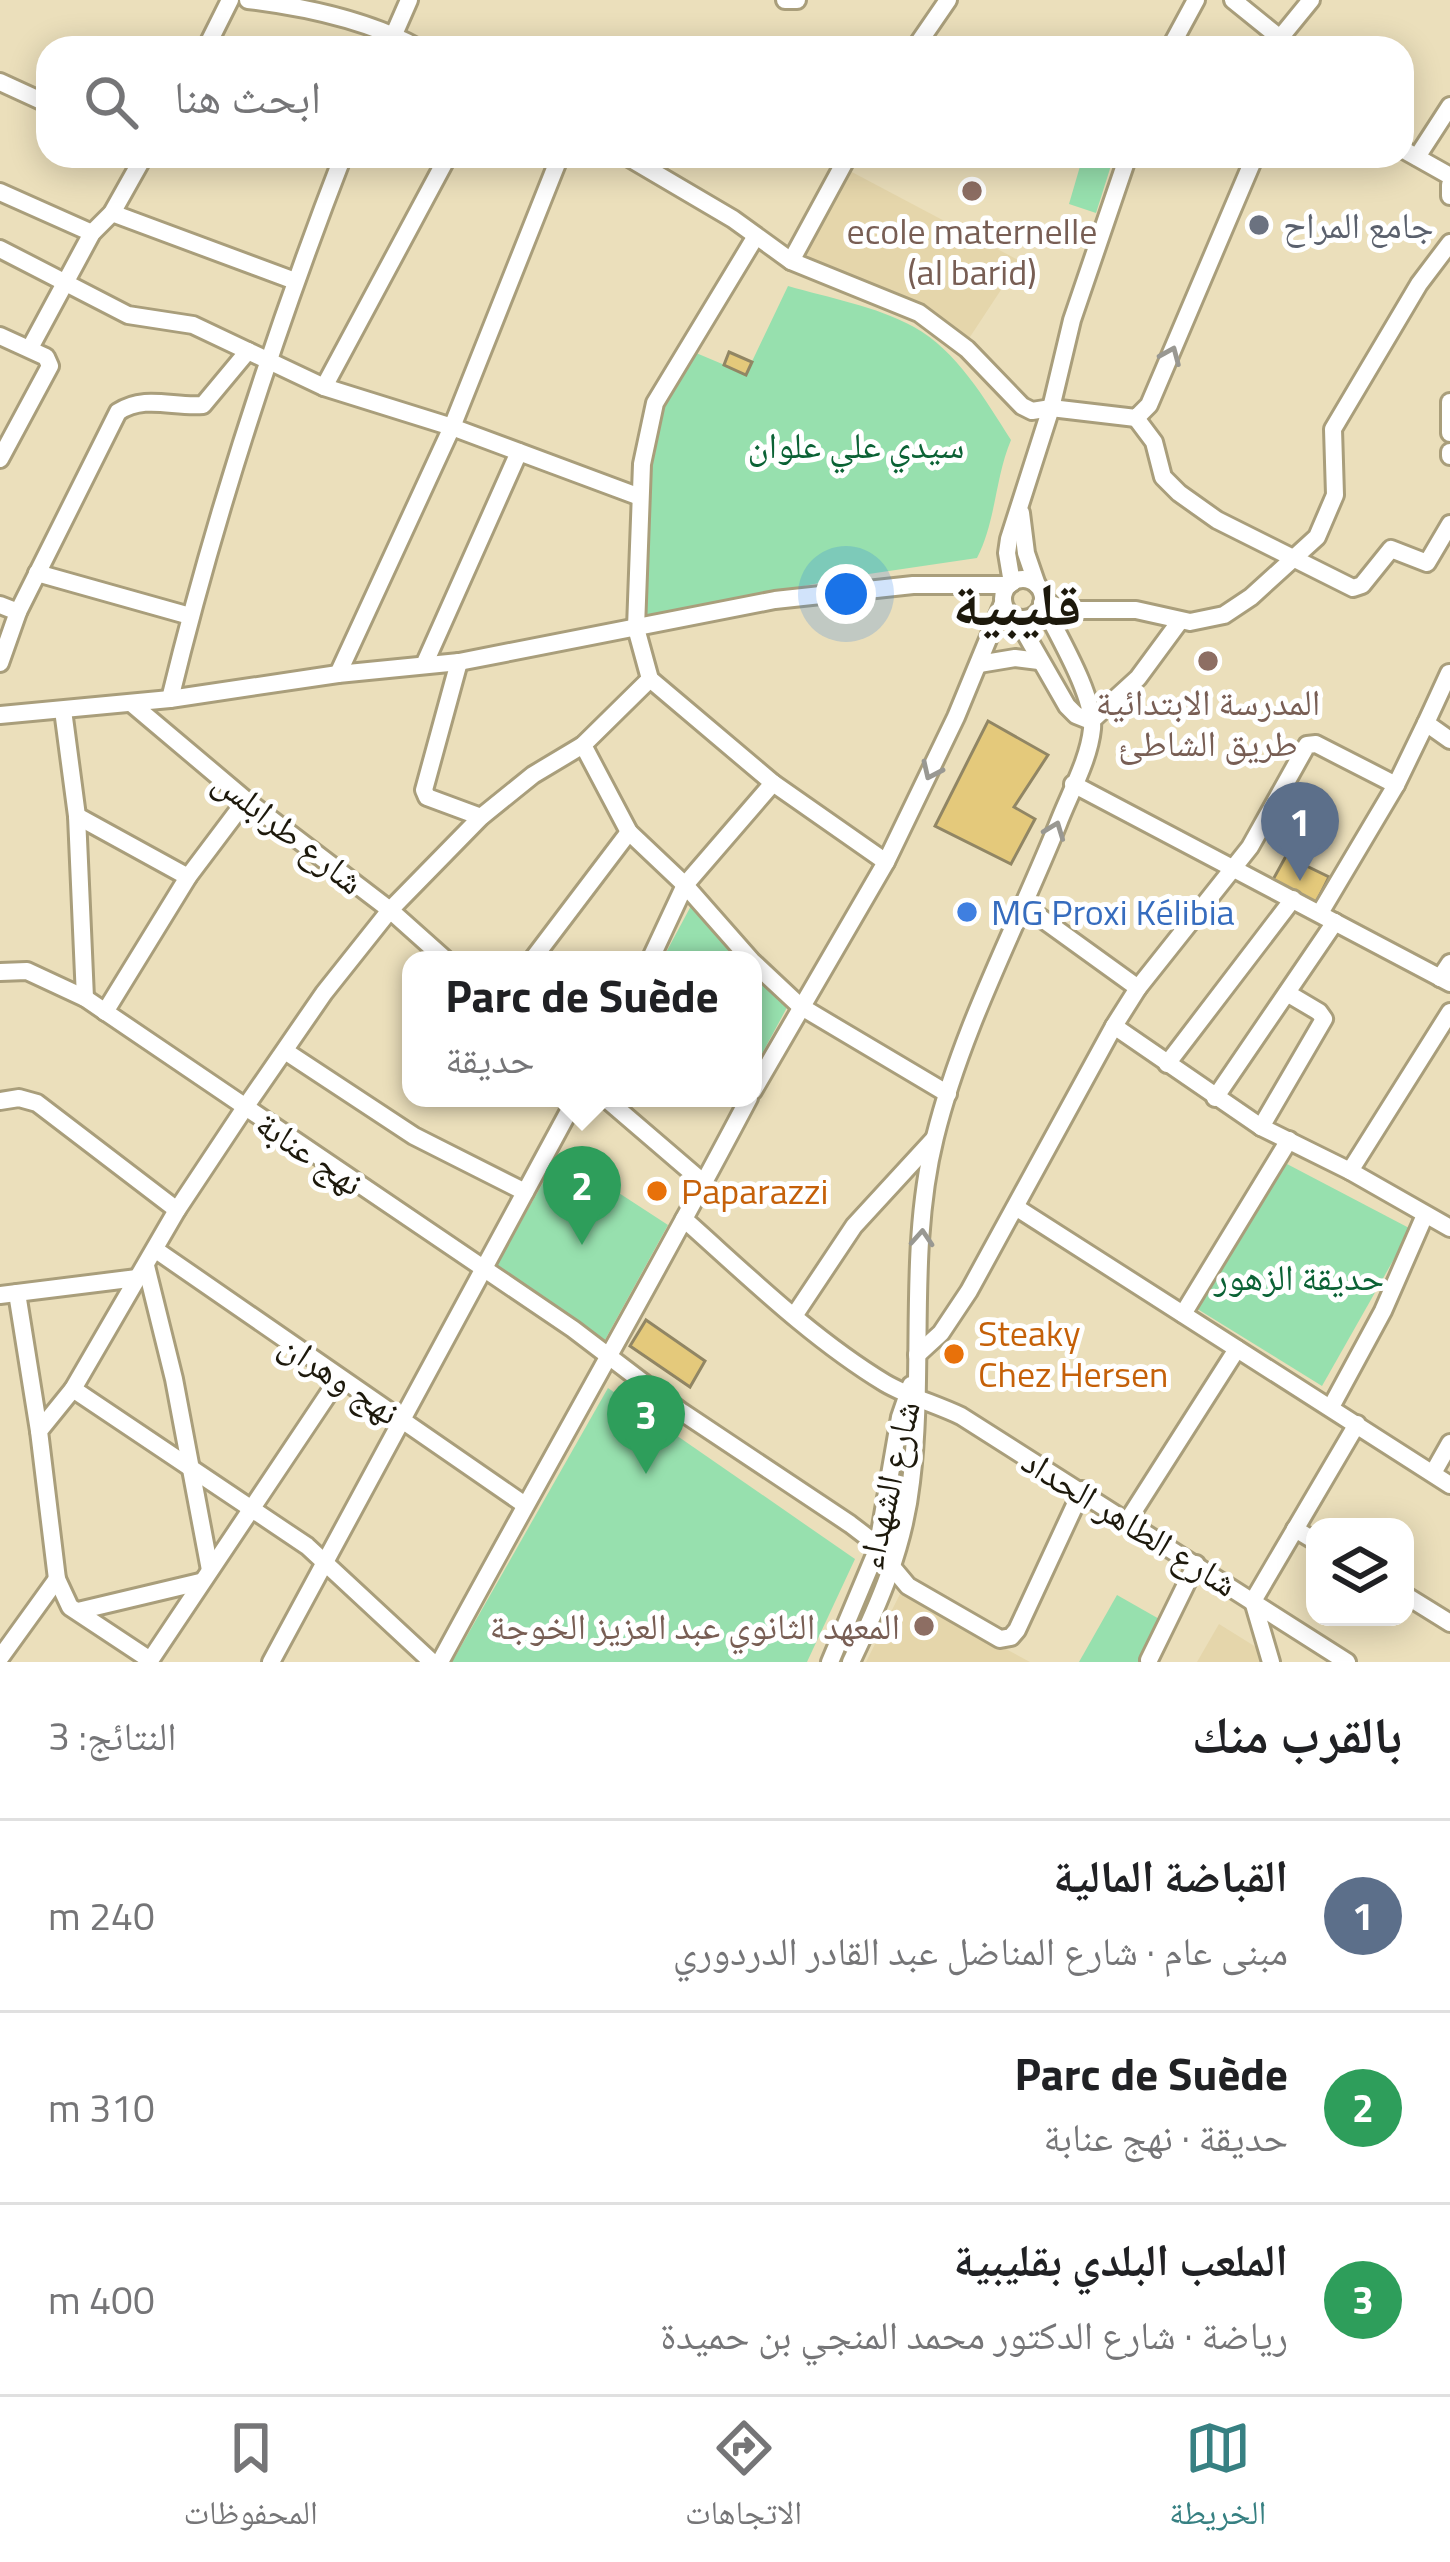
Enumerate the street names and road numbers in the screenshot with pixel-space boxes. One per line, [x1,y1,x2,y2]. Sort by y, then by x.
street label: شارع طرابلس [202,754,377,907]
street label: نهج عنابة [245,1096,375,1209]
street label: نهج وهران [269,1317,412,1438]
street label: شارع الشهداء [841,1395,934,1575]
street label: شارع الطاهر الحداد [1011,1433,1249,1610]

